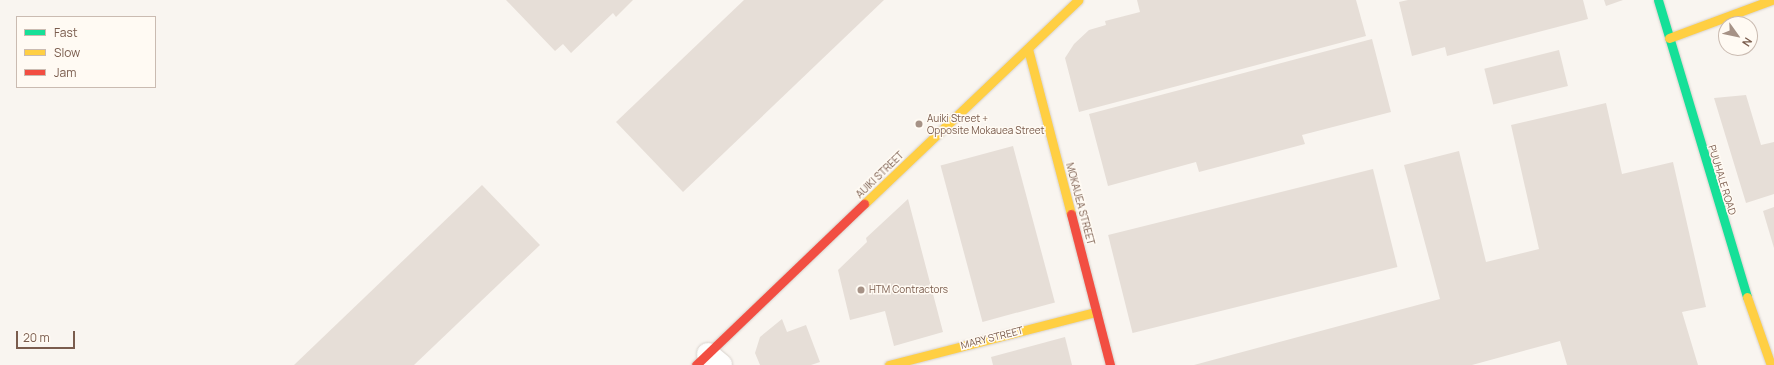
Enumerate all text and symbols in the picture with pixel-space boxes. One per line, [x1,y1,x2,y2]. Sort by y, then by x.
legend [16,16,156,88]
north arrow [1718,16,1758,56]
text: Fast [54,24,78,41]
text: N [1739,35,1756,50]
text: Slow [54,44,80,61]
text: Jam [54,64,76,81]
place label: Auiki Street + Opposite Mokauea Street [927,112,1045,136]
marker: Auiki Street + Opposite Mokauea Street [914,119,924,129]
street label: PUUHALE ROAD [1706,144,1738,216]
street label: AUIKI STREET [854,149,906,201]
street label: MOKAUEA STREET [1063,162,1097,246]
place label: HTM Contractors [869,284,948,296]
marker: HTM Contractors [856,285,866,295]
scale bar [18,323,77,349]
street label: MARY STREET [959,324,1025,352]
text: 20 m [23,329,50,346]

